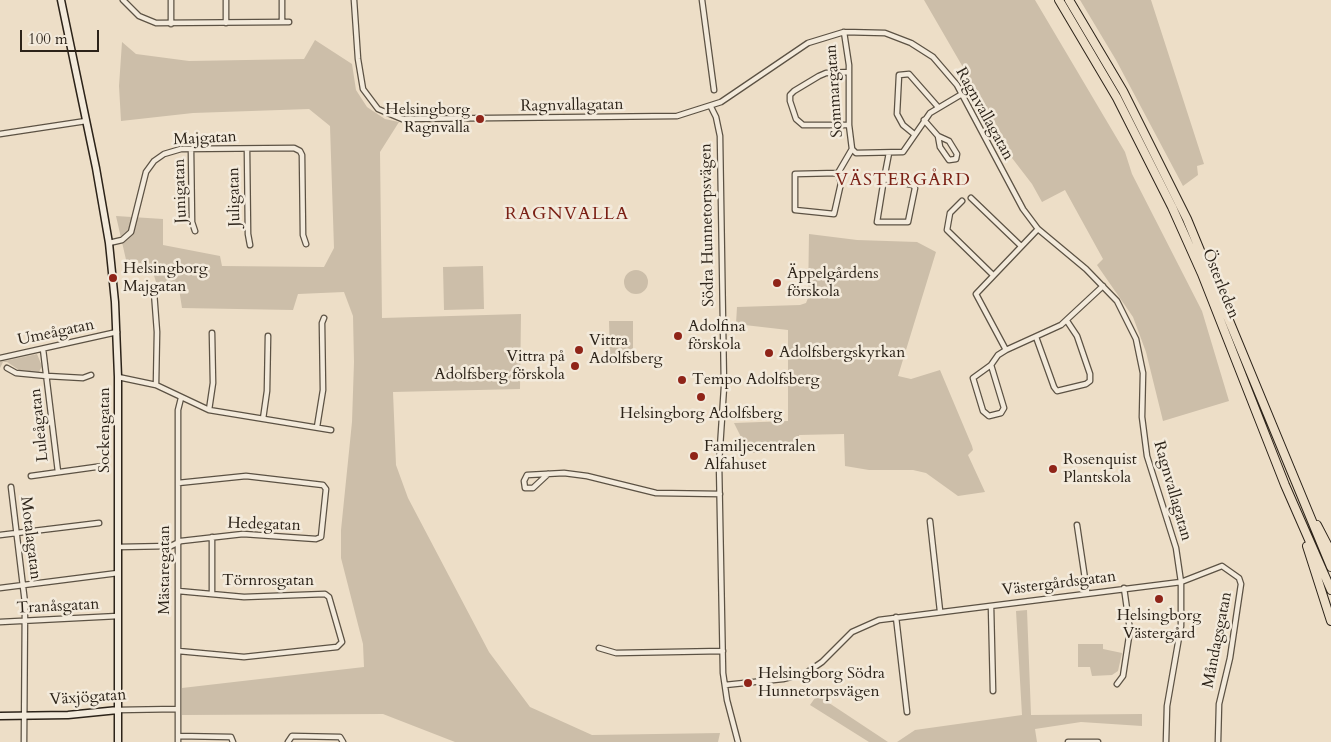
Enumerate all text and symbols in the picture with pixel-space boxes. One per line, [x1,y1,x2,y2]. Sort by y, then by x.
scale bar [22,20,101,52]
text: 100 m [28,29,68,49]
street label: Sommargatan [822,44,848,138]
street label: Ragnvallagatan [951,64,1017,164]
street label: Ragnvallagatan [520,96,624,116]
place label: Helsingborg Ragnvalla [385,100,470,138]
marker: Helsingborg Ragnvalla [474,113,486,125]
street label: Majgatan [173,128,237,150]
street label: Södra Hunnetorpsvägen [697,143,719,307]
street label: Junigatan [170,158,192,224]
street label: Juligatan [225,167,245,227]
district label: VÄSTERGÅRD [834,170,972,192]
district label: RAGNVALLA [504,204,630,226]
street label: Österleden [1197,246,1243,322]
place label: Helsingborg Majgatan [123,259,208,297]
place label: Äppelgårdens förskola [787,264,879,302]
marker: Helsingborg Majgatan [107,272,119,284]
marker: Äppelgårdens förskola [771,277,783,289]
street label: Umeågatan [16,316,96,350]
place label: Adolfina förskola [688,317,746,355]
marker: Adolfina förskola [672,330,684,342]
place label: Vittra Adolfsberg [589,331,662,369]
place label: Adolfsbergskyrkan [779,343,905,363]
marker: Vittra Adolfsberg [573,344,585,356]
place label: Vittra på Adolfsberg förskola [434,347,565,385]
marker: Adolfsbergskyrkan [763,347,775,359]
marker: Vittra på Adolfsberg förskola [569,360,581,372]
place label: Tempo Adolfsberg [692,370,819,390]
marker: Tempo Adolfsberg [676,374,688,386]
street label: Luleågatan [27,387,53,463]
street label: Sockengatan [95,387,115,473]
marker: Helsingborg Adolfsberg [695,391,707,403]
place label: Helsingborg Adolfsberg [620,404,782,424]
place label: Familjecentralen Alfahuset [704,437,816,475]
street label: Ragnvallagatan [1149,439,1195,543]
marker: Familjecentralen Alfahuset [688,450,700,462]
place label: Rosenquist Plantskola [1063,450,1137,488]
marker: Rosenquist Plantskola [1047,463,1059,475]
street label: Motalagatan [15,495,45,581]
street label: Hedegatan [227,514,301,536]
street label: Mästaregatan [155,525,175,615]
street label: Västergårdsgatan [1001,567,1117,601]
street label: Törnrosgatan [222,571,314,591]
street label: Måndagsgatan [1199,590,1237,690]
marker: Helsingborg Västergård [1153,593,1165,605]
street label: Tranåsgatan [16,595,100,619]
place label: Helsingborg Västergård [1117,606,1201,644]
place label: Helsingborg Södra Hunnetorpsvägen [758,664,885,702]
marker: Helsingborg Södra Hunnetorpsvägen [742,677,754,689]
street label: Växjögatan [49,686,127,710]

